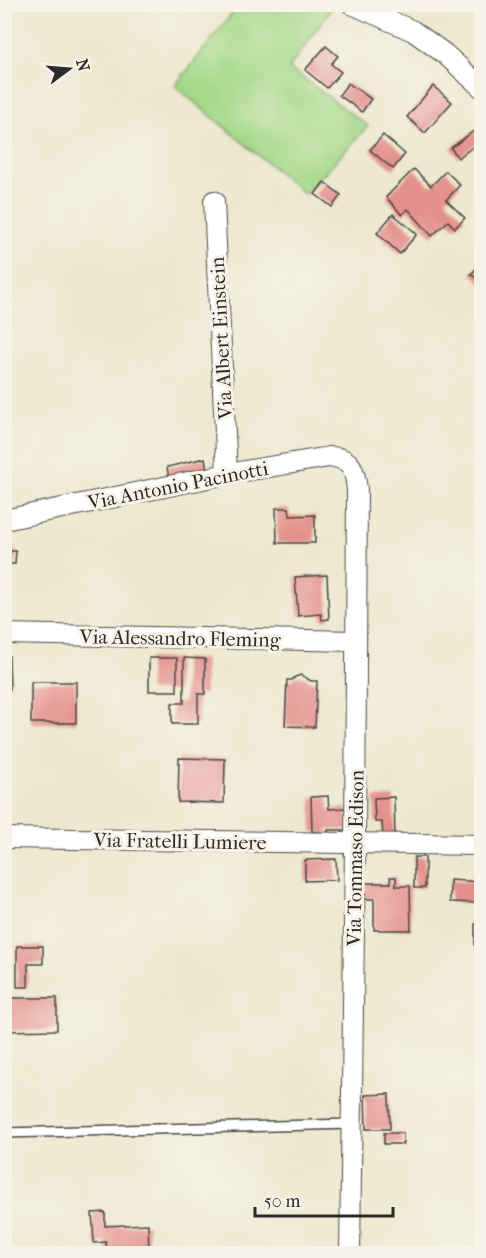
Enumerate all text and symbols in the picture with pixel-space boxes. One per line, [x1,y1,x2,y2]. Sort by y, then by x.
north arrow [39,39,99,99]
text: N [72,57,94,74]
street label: Via Albert Einstein [206,256,237,421]
street label: Via Antonio Pacinotti [85,457,270,514]
street label: Via Alessandro Fleming [78,625,281,652]
street label: Via Tommaso Edison [342,769,369,947]
street label: Via Fratelli Lumiere [92,828,267,855]
scale bar [255,1180,393,1218]
text: 50 m [264,1191,301,1212]

